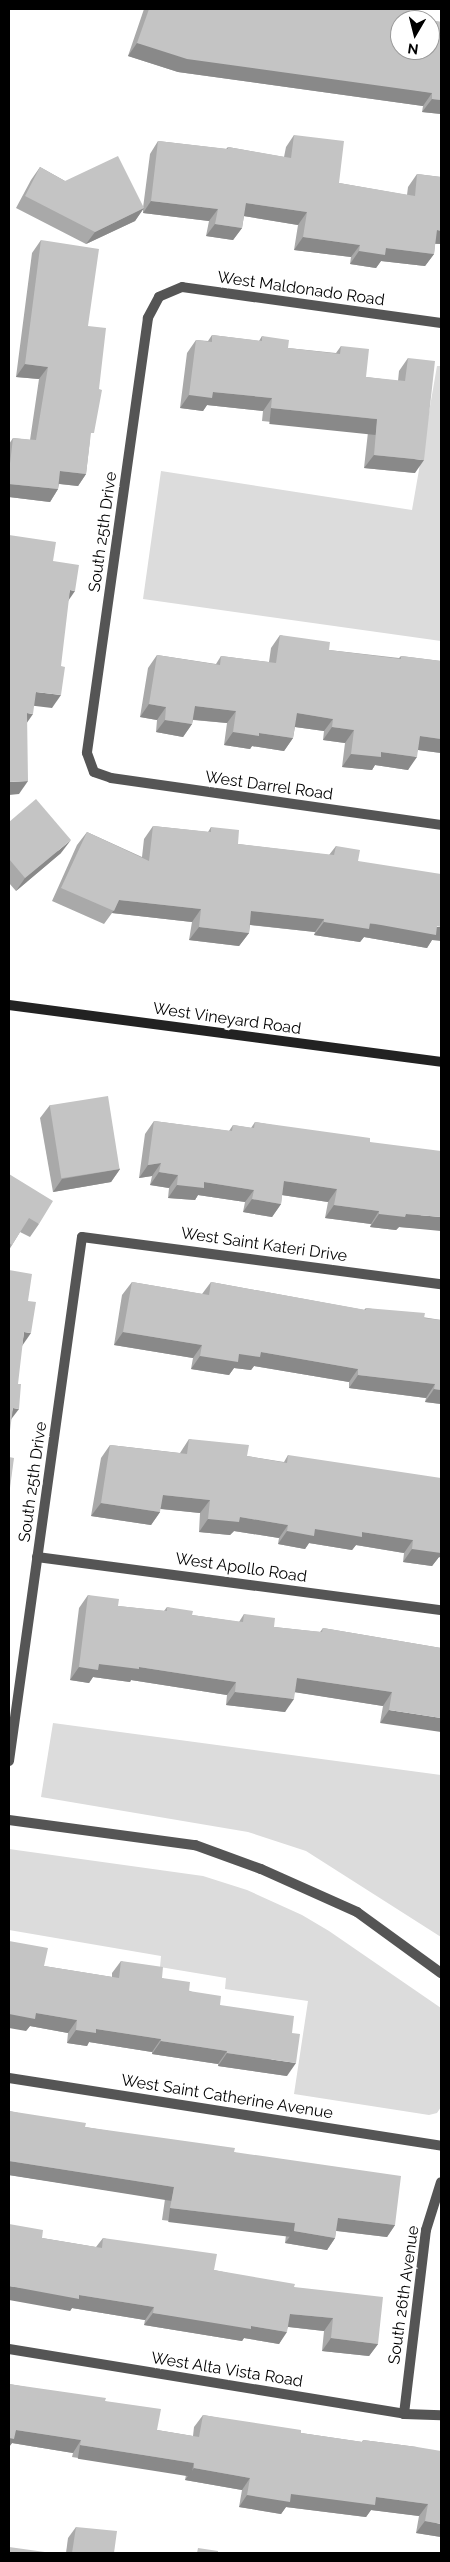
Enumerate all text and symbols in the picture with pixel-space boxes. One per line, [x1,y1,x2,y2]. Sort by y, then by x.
north arrow [390,10,440,60]
text: N [407,40,419,58]
street label: West Maldonado Road [216,268,386,310]
street label: South 25th Drive [85,471,121,593]
street label: West Darrel Road [204,767,334,805]
street label: West Vineyard Road [151,999,303,1039]
street label: West Saint Kateri Drive [180,1224,348,1266]
street label: South 25th Drive [15,1421,51,1543]
street label: West Apollo Road [174,1549,308,1587]
street label: West Saint Catherine Avenue [120,2071,334,2123]
street label: South 26th Avenue [385,2224,423,2366]
street label: West Alta Vista Road [149,2348,305,2392]

